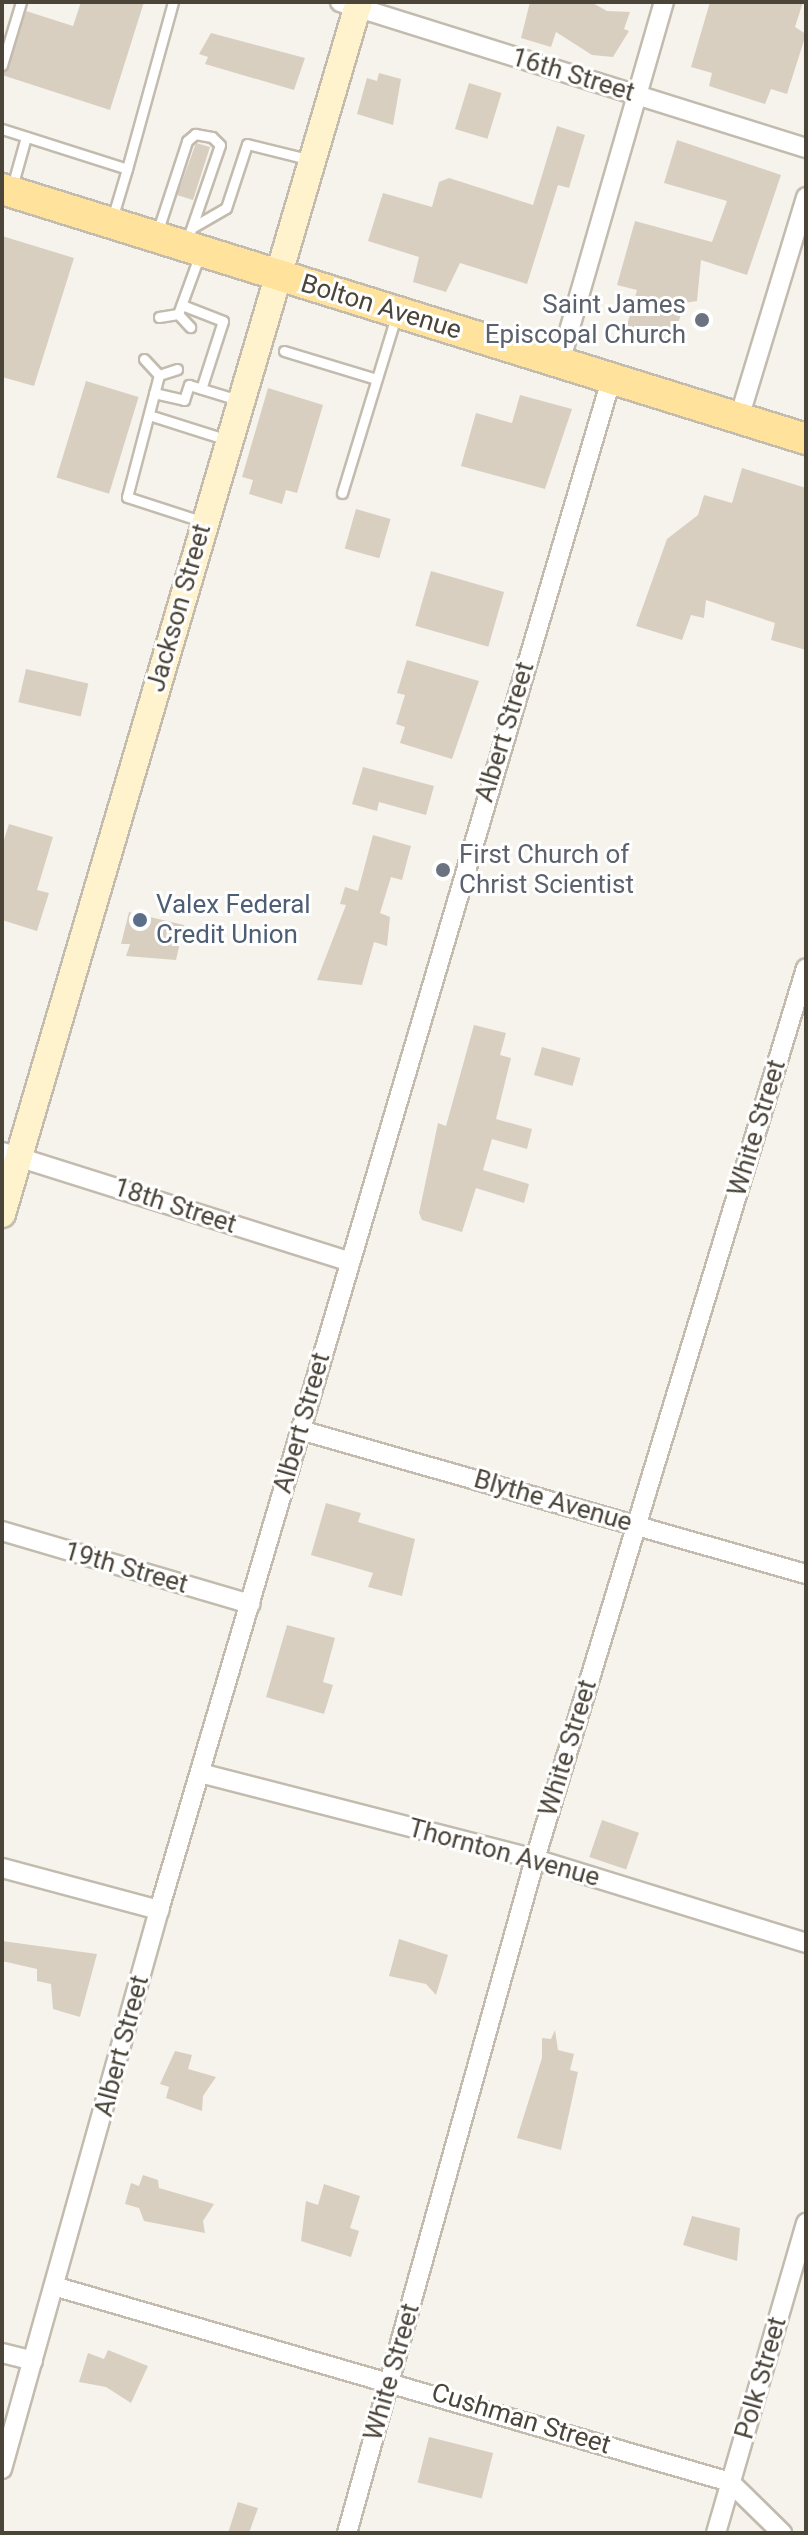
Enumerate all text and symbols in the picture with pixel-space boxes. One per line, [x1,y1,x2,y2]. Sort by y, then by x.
street label: 16th Street [508,42,638,108]
street label: Bolton Avenue [297,268,465,346]
place label: Saint James Episcopal Church [485,289,686,350]
marker: Saint James Episcopal Church [693,311,711,329]
street label: Jackson Street [140,521,218,695]
street label: Albert Street [469,658,541,806]
place label: First Church of Christ Scientist [459,839,634,900]
marker: First Church of Christ Scientist [434,861,452,879]
place label: Valex Federal Credit Union [156,889,311,950]
marker: Valex Federal Credit Union [131,911,149,929]
street label: White Street [721,1056,793,1200]
street label: 18th Street [110,1172,240,1240]
street label: Albert Street [267,1349,337,1497]
street label: Blythe Avenue [470,1464,636,1538]
street label: 19th Street [61,1535,191,1601]
street label: White Street [532,1676,604,1820]
street label: Thornton Avenue [405,1812,603,1894]
street label: Albert Street [88,1972,156,2120]
street label: White Street [358,2300,426,2444]
street label: Polk Street [729,2313,793,2443]
street label: Cushman Street [428,2377,614,2461]

